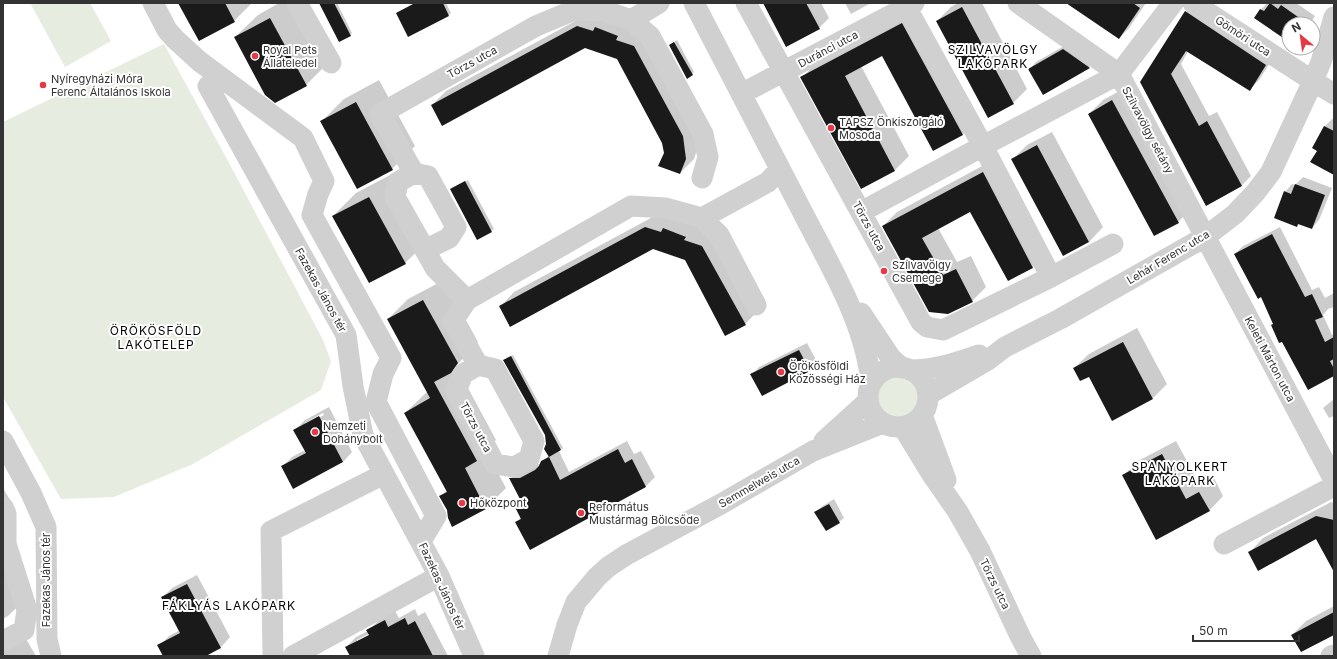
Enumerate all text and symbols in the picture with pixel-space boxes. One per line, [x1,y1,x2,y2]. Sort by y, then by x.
street label: Gömöri utca [1212,13,1274,59]
north arrow [1281,16,1321,56]
text: N [1289,19,1303,35]
street label: Duránci utca [796,27,860,71]
district label: SZILVAVÖLGY LAKÓPARK [948,42,1038,71]
place label: Royal Pets Állateledel [263,43,317,70]
street label: Törzs utca [445,43,499,81]
marker: Royal Pets Állateledel [250,51,260,61]
place label: Nyíregyházi Móra Ferenc Általános Iskola [51,72,171,99]
marker: Nyíregyházi Móra Ferenc Általános Iskola [38,80,48,90]
street label: Szilvavölgy sétány [1119,84,1177,176]
place label: TAPSZ Önkiszolgáló Mosoda [839,115,944,142]
marker: TAPSZ Önkiszolgáló Mosoda [826,123,836,133]
street label: Törzs utca [850,199,888,253]
street label: Lehár Ferenc utca [1124,227,1212,287]
street label: Fazekas János tér [292,245,350,335]
place label: Szílvavölgy Csemege [892,258,951,285]
marker: Szílvavölgy Csemege [879,266,889,276]
street label: Keleti Márton utca [1242,314,1298,404]
district label: ÖRÖKÖSFÖLD LAKÓTELEP [110,323,202,352]
place label: Örökösföldi Közösségi Ház [789,359,866,386]
marker: Örökösföldi Közösségi Ház [776,367,786,377]
street label: Törzs utca [457,400,495,454]
place label: Nemzeti Dohánybolt [323,419,383,446]
marker: Nemzeti Dohánybolt [310,427,320,437]
street label: Semmelweis utca [716,453,802,511]
district label: SPANYOLKERT LAKÓPARK [1131,459,1229,488]
place label: Hőközpont [470,496,527,510]
marker: Hőközpont [457,498,467,508]
place label: Református Mustármag Bölcsőde [589,500,699,527]
marker: Református Mustármag Bölcsőde [576,508,586,518]
street label: Fazekas János tér [39,533,53,627]
street label: Fazekas János tér [416,540,468,632]
street label: Törzs utca [977,556,1013,612]
district label: FÁKLYÁS LAKÓPARK [162,598,296,613]
scale bar [1193,617,1299,643]
text: 50 m [1199,623,1228,638]

